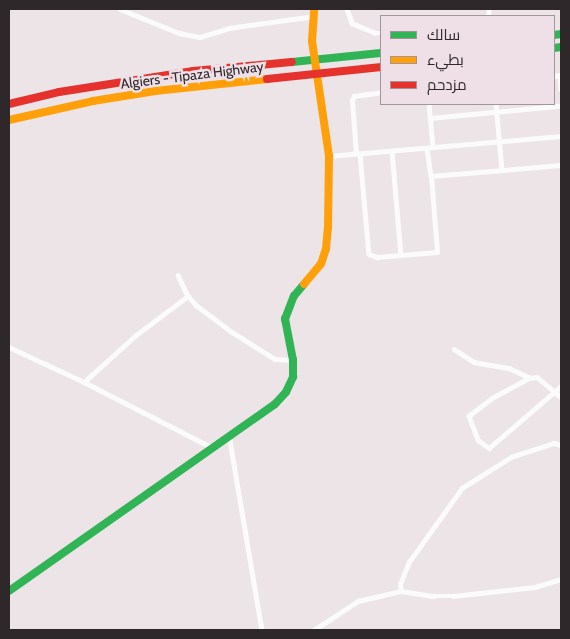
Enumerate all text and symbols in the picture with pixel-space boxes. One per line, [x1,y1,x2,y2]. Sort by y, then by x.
legend [380,15,555,105]
text: سالك [427,26,460,44]
text: بطيء [427,51,464,69]
street label: Algiers - Tipaza Highway [120,58,264,92]
text: مزدحم [427,76,467,94]

